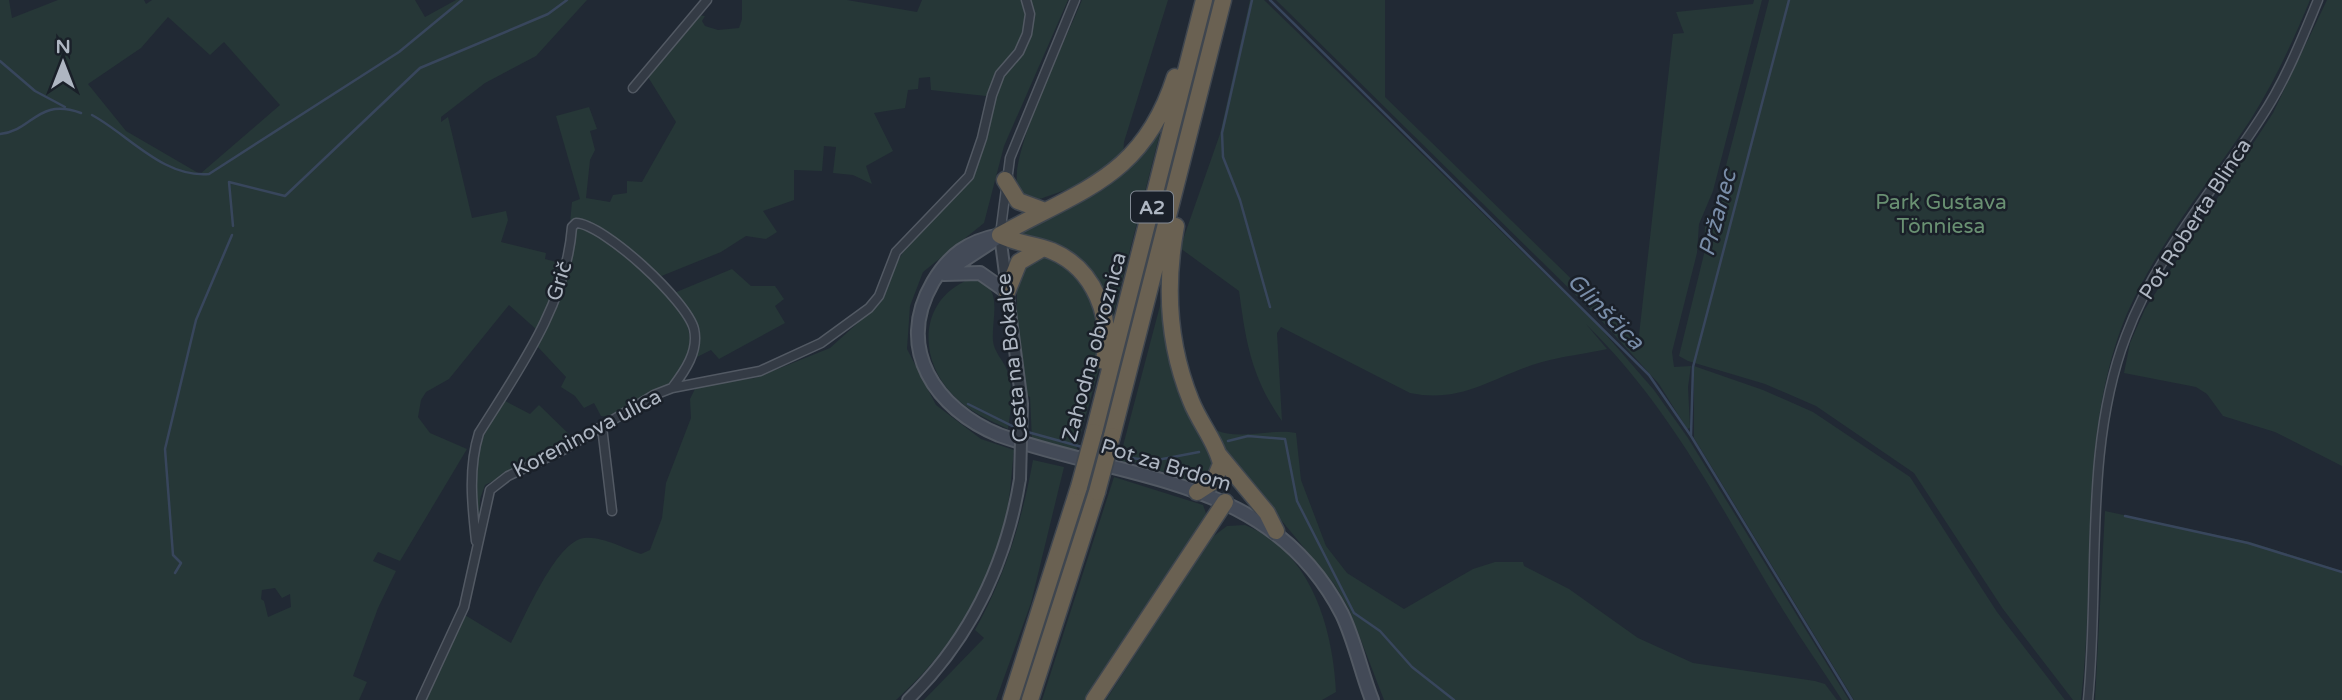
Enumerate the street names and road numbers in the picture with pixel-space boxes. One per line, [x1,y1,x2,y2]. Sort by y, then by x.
street label: Pot Roberta Blinca [2134,134,2257,304]
road number: A2 [1131,192,1173,223]
street label: Zahodna obvoznica [1057,250,1132,445]
street label: Grič [541,258,578,304]
street label: Cesta na Bokalce [991,272,1034,444]
street label: Koreninova ulica [509,384,666,483]
street label: Pot za Brdom [1098,434,1234,497]

